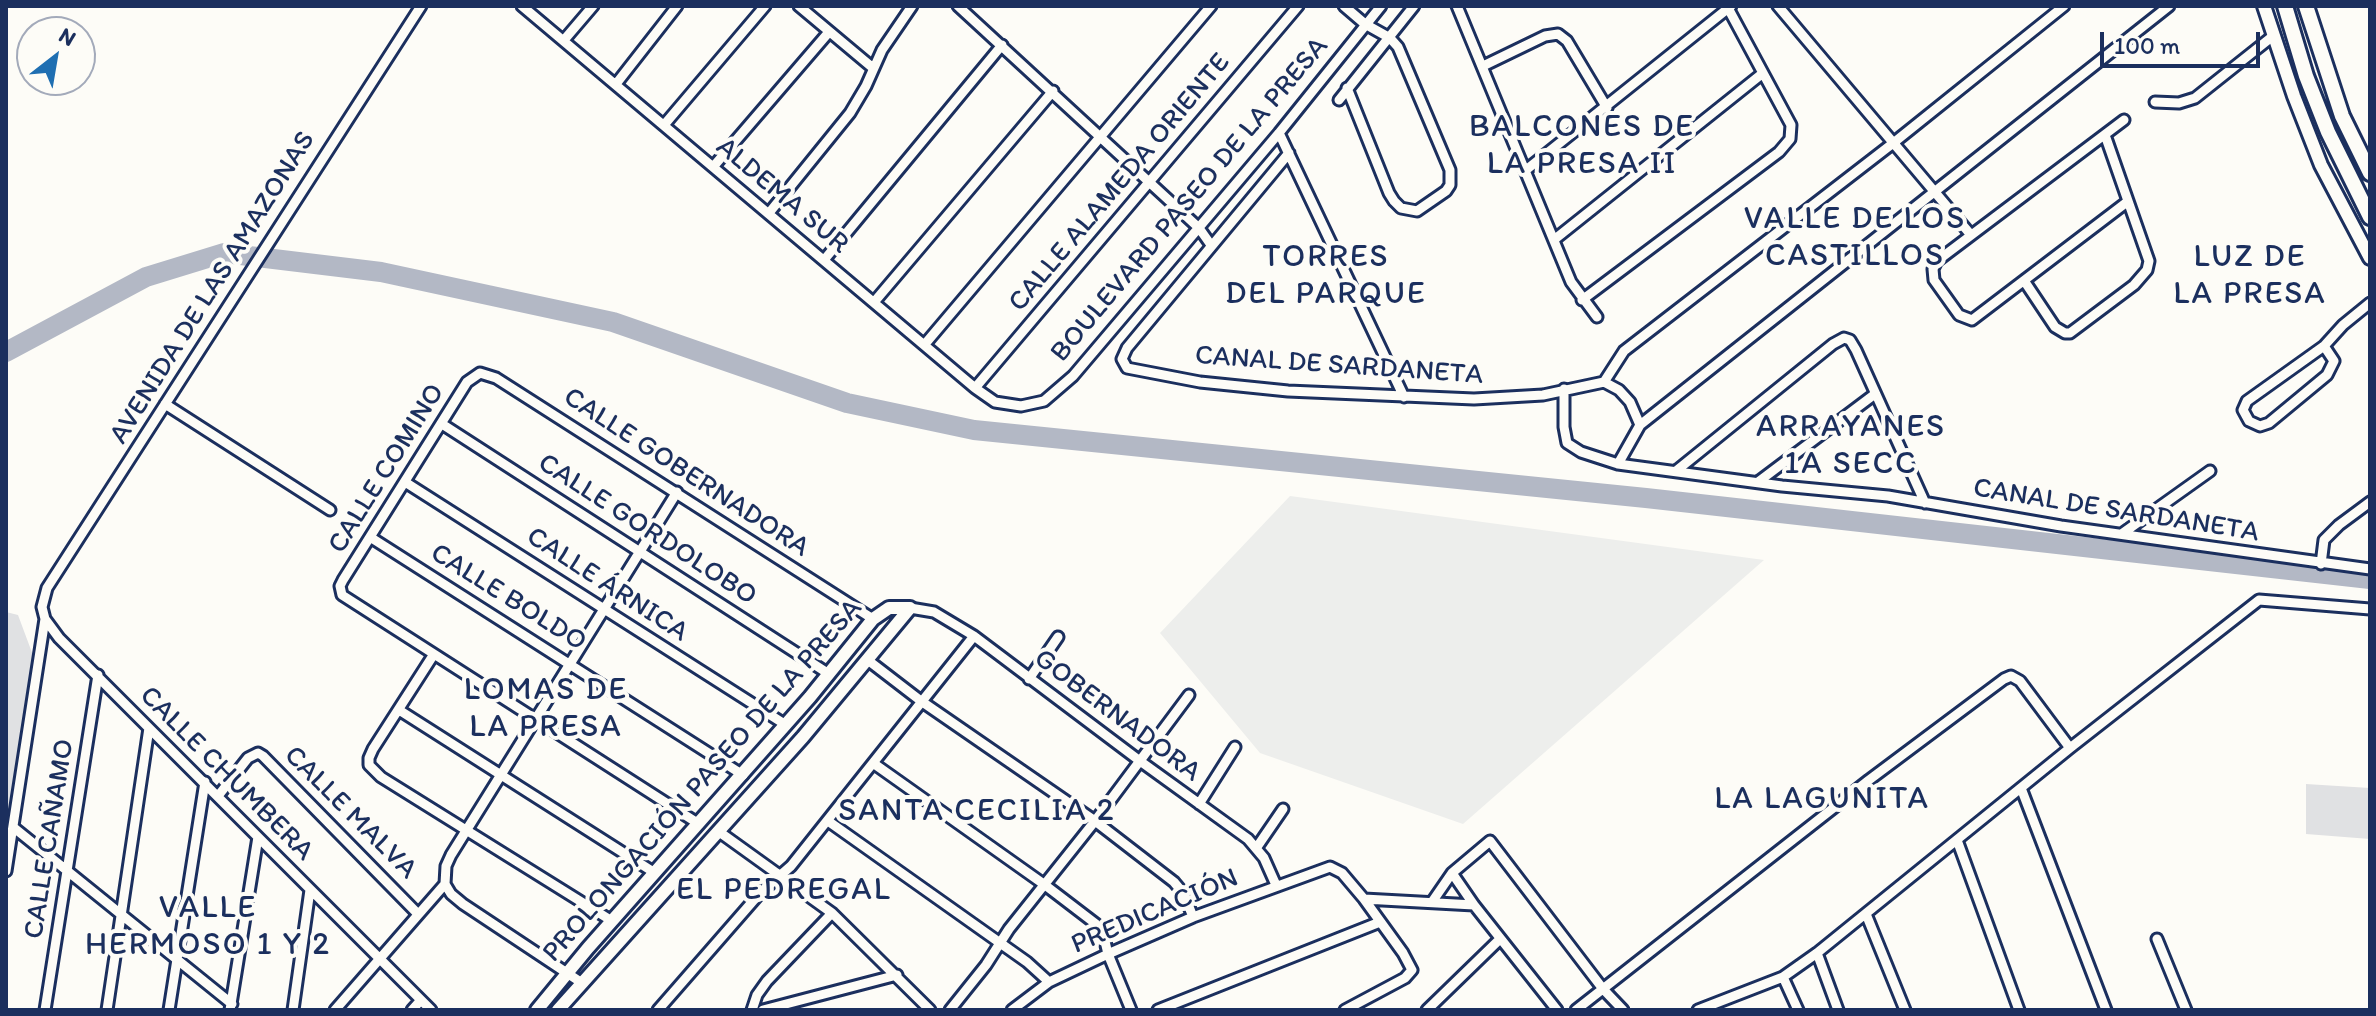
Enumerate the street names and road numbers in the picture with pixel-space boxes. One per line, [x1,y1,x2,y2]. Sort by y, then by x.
street label: BOULEVARD PASEO DE LA PRESA [1044,31,1336,369]
street label: CALLE ALAMEDA ORIENTE [1002,47,1238,319]
street label: AVENIDA DE LAS AMAZONAS [103,126,323,450]
street label: ALDEMA SUR [709,131,855,261]
street label: CANAL DE SARDANETA [1194,339,1484,393]
street label: CALLE COMINO [321,378,453,560]
street label: CALLE GOBERNADORA [557,381,815,565]
street label: CALLE GORDOLOBO [531,447,763,613]
street label: CANAL DE SARDANETA [1971,472,2261,550]
street label: CALLE ÁRNICA [520,520,694,650]
street label: CALLE BOLDO [424,537,592,659]
street label: PROLONGACIÓN PASEO DE LA PRESA [536,593,870,969]
street label: GOBERNADORA [1027,642,1207,790]
street label: CALLE CHUMBERA [132,680,320,868]
street label: CALLE CAÑAMO [18,737,82,941]
street label: CALLE MALVA [276,739,424,887]
street label: PREDICACIÓN [1066,862,1244,962]

